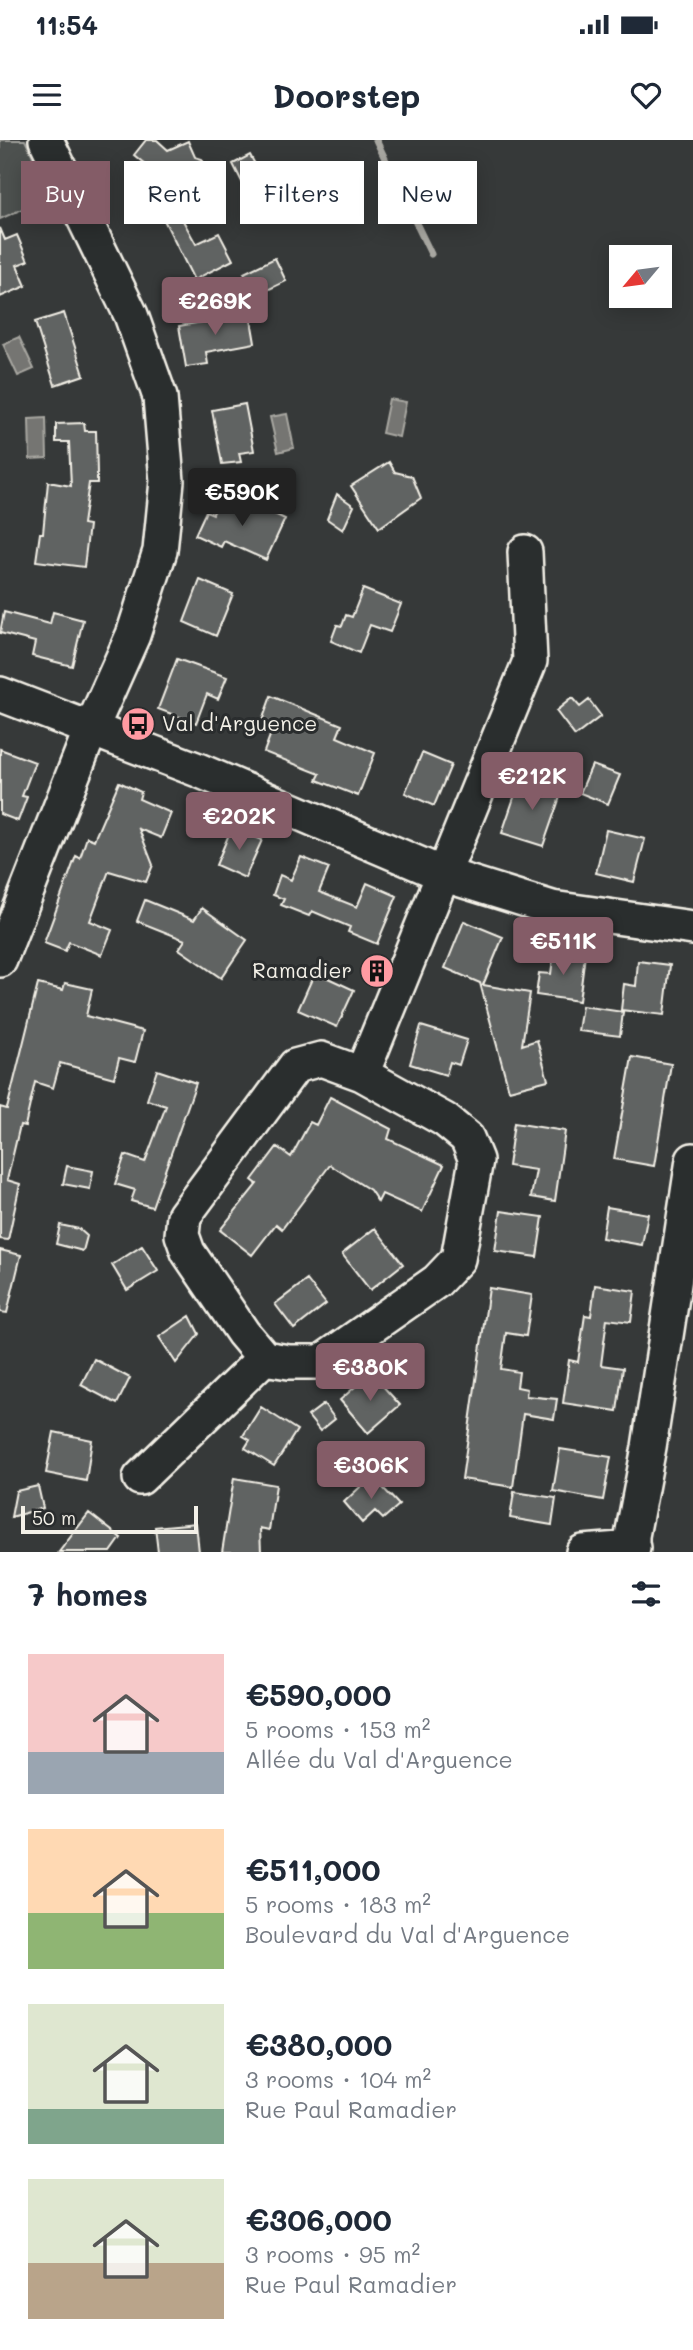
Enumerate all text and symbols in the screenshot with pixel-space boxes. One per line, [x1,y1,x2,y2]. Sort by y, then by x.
text: 11:54 [35,8,98,42]
text: Doorstep [272,74,421,116]
icon: menu [28,76,66,114]
icon: heart [627,76,665,114]
chip: Buy [21,161,110,224]
chip: Rent [124,161,226,224]
chip: Filters [240,161,364,224]
chip: New [378,161,477,224]
north arrow [609,245,672,308]
map controls [609,245,672,308]
pin: €269K [166,278,264,337]
text: €269K [178,285,252,315]
pin: €590K [193,468,291,528]
text: €590K [204,476,280,506]
bus stop icon: Val d'Arguence [119,705,157,743]
place label: Val d'Arguence [162,709,317,736]
pin: €212K [483,752,581,812]
text: €212K [497,760,567,790]
pin: €202K [190,792,288,852]
text: €202K [202,800,276,830]
pin: €511K [514,918,612,977]
text: €511K [529,925,597,955]
building icon: Ramadier [358,952,396,990]
place label: Ramadier [252,956,352,983]
pin: €380K [321,1344,419,1403]
text: €380K [332,1351,408,1381]
pin: €306K [322,1442,420,1501]
text: €306K [333,1449,409,1479]
scale bar [21,1503,198,1535]
text: 50 m [32,1505,76,1530]
text: 7 homes [28,1574,148,1614]
icon: filters [627,1575,665,1613]
text: €590,000 [245,1674,391,1714]
icon: home [84,1682,168,1766]
text: 5 rooms · 153 m² [245,1714,430,1744]
text: Allée du Val d'Arguence [245,1744,513,1774]
text: €511,000 [245,1849,381,1889]
icon: home [84,1857,168,1941]
text: 5 rooms · 183 m² [245,1889,431,1919]
text: Boulevard du Val d'Arguence [245,1919,570,1949]
text: €380,000 [245,2024,392,2064]
icon: home [84,2032,168,2116]
text: 3 rooms · 104 m² [245,2064,431,2094]
text: Rue Paul Ramadier [245,2094,457,2124]
text: €306,000 [245,2199,392,2239]
icon: home [84,2207,168,2291]
text: 3 rooms · 95 m² [245,2239,420,2269]
text: Rue Paul Ramadier [245,2269,457,2299]

